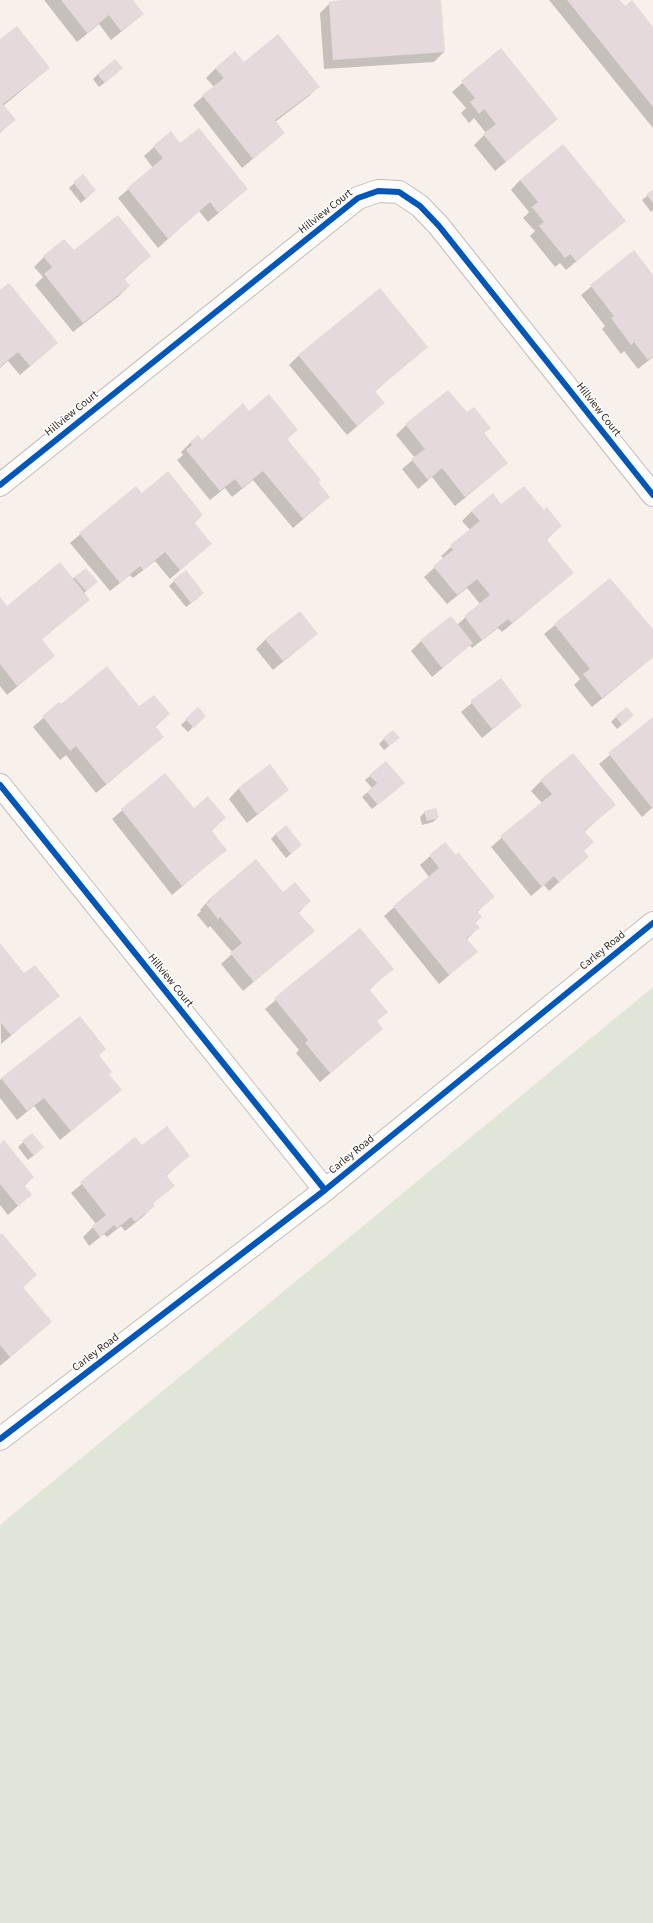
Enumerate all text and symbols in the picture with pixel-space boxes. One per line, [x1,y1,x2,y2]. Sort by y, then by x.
street label: Hillview Court [296,187,356,237]
street label: Hillview Court [573,380,623,440]
street label: Hillview Court [43,389,101,439]
street label: Carley Road [578,929,628,973]
street label: Hillview Court [145,952,195,1010]
street label: Carley Road [327,1133,377,1177]
street label: Carley Road [70,1331,122,1375]

